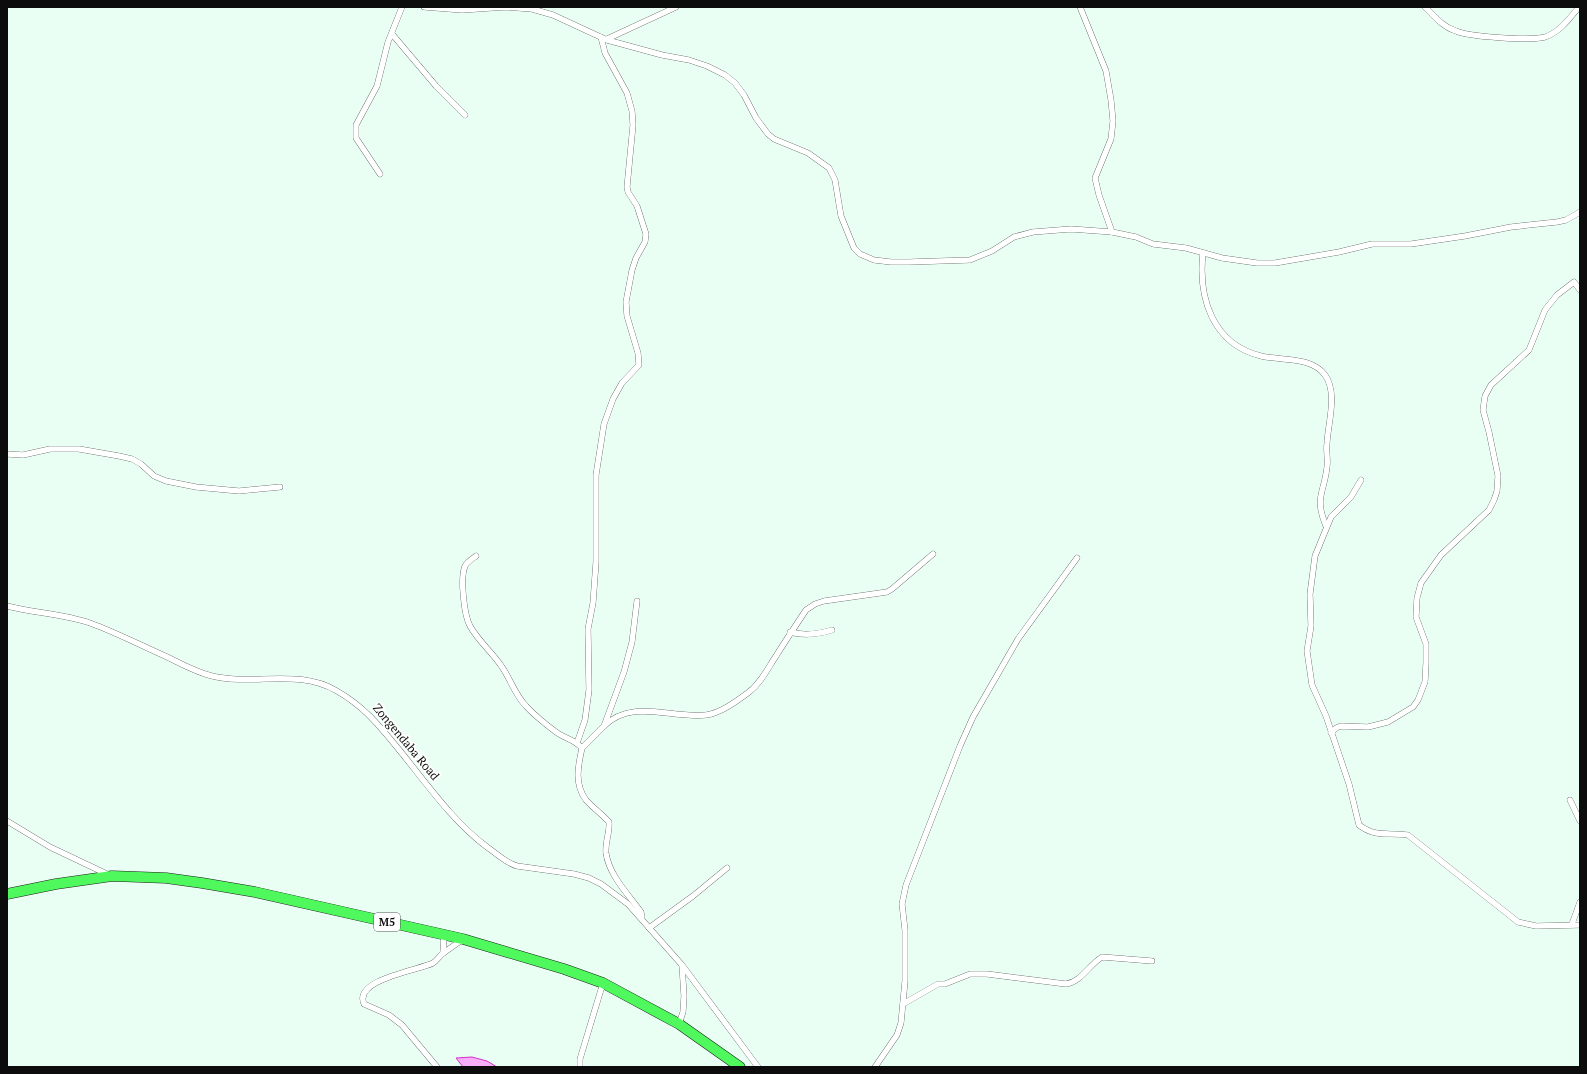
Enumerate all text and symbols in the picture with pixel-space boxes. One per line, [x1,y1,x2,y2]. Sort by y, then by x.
street label: Zongendaba Road [370,700,443,783]
road number: M5 [374,913,400,931]

